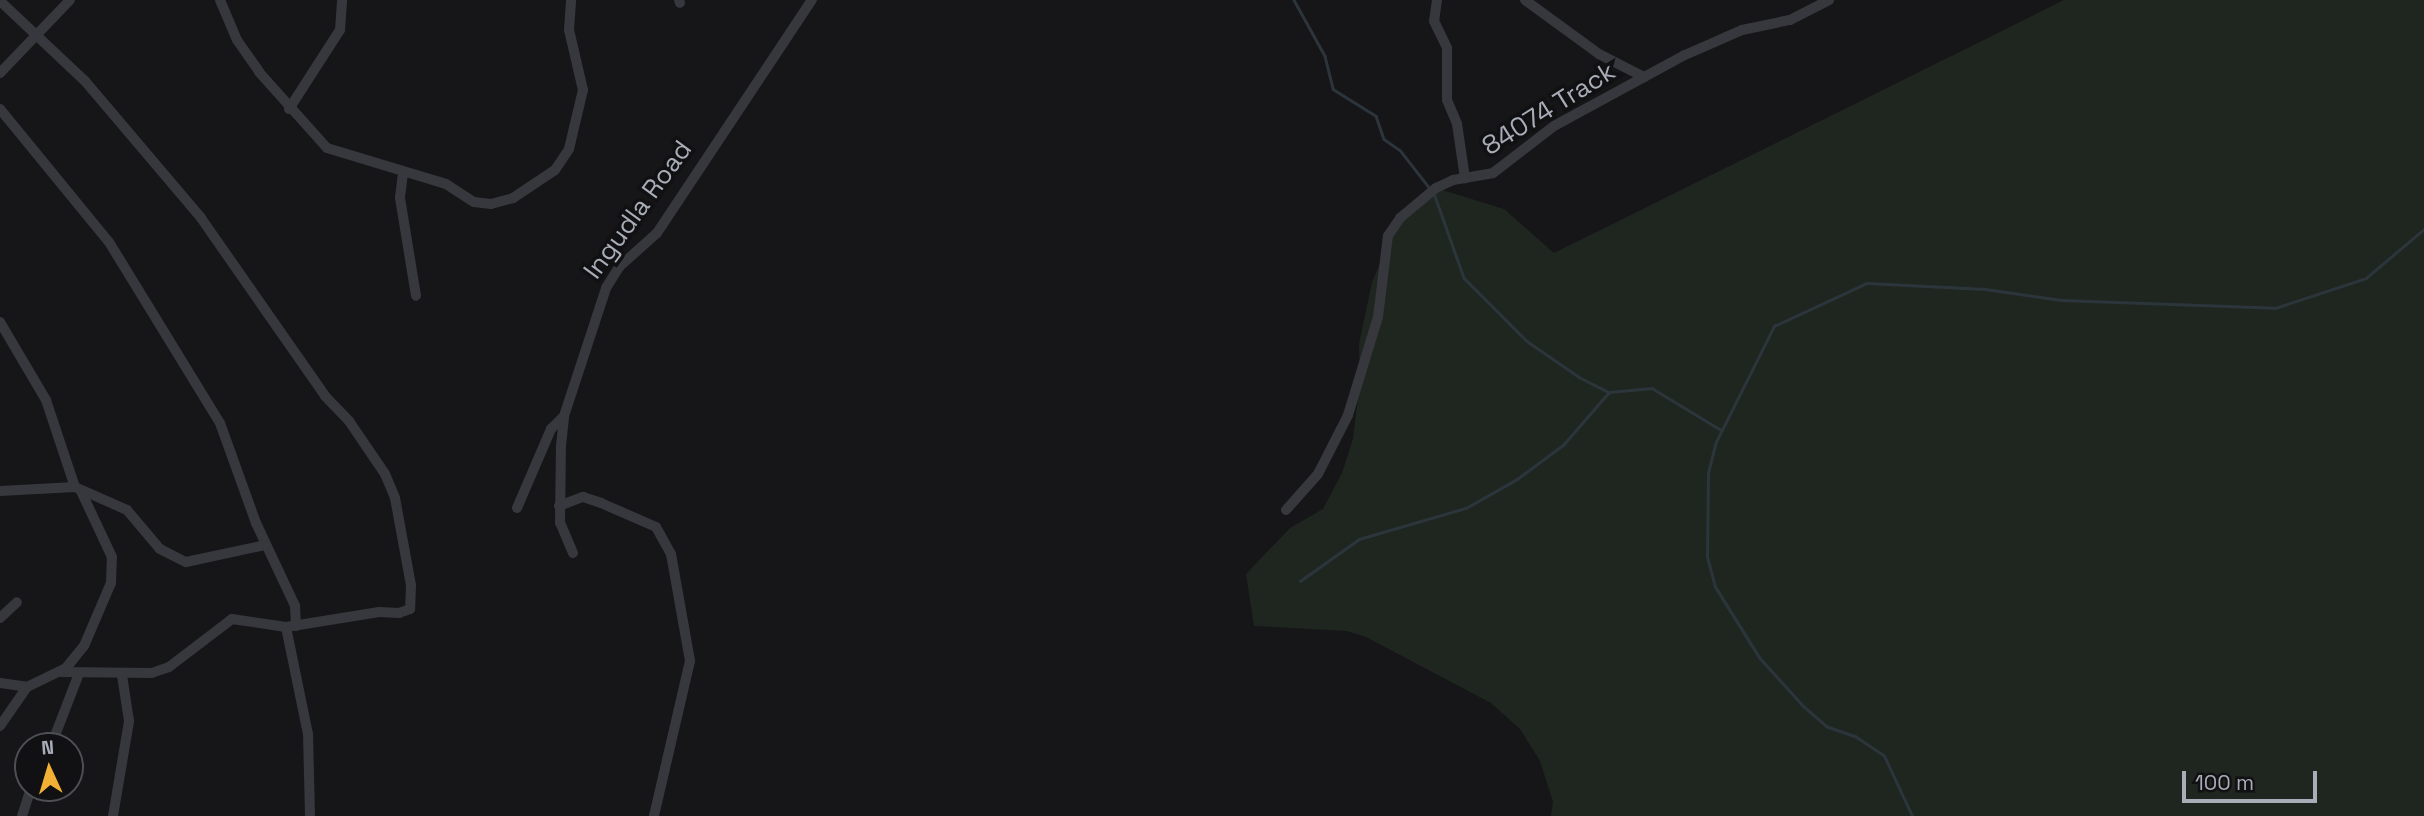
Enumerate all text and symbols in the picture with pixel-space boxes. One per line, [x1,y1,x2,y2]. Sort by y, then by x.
street label: 84074 Track [1476,56,1622,162]
street label: Ingudla Road [577,135,699,285]
north arrow [14,732,84,802]
text: N [40,735,55,760]
scale bar [2186,756,2321,800]
text: 100 m [2195,769,2254,796]

